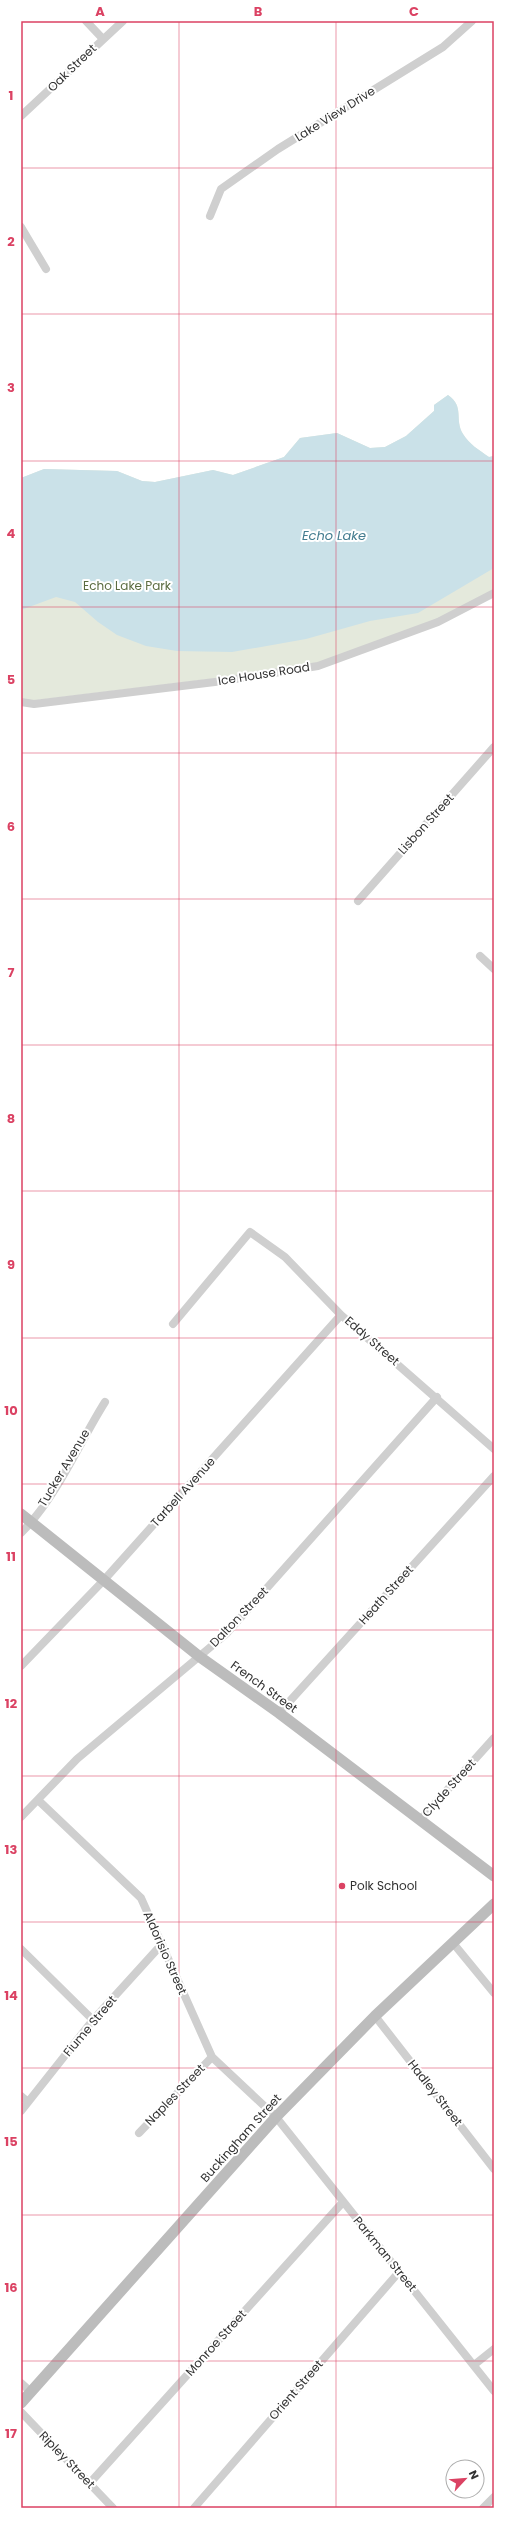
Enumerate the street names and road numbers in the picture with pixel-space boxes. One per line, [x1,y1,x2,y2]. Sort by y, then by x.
street label: Oak Street [43,40,100,95]
street label: Lake View Drive [291,82,378,145]
street label: Ice House Road [217,658,311,689]
street label: Lisbon Street [394,790,457,858]
street label: Eddy Street [341,1312,403,1369]
street label: Tucker Avenue [34,1426,93,1510]
street label: Tarbell Avenue [147,1453,219,1530]
street label: Heath Street [354,1561,417,1628]
street label: Dalton Street [206,1583,272,1650]
street label: French Street [227,1657,301,1717]
street label: Clyde Street [418,1755,479,1820]
street label: Aldorisio Street [139,1908,191,1997]
street label: Fiume Street [59,1992,120,2060]
street label: Hadley Street [404,2056,467,2129]
street label: Naples Street [141,2060,208,2129]
street label: Buckingham Street [196,2090,285,2186]
street label: Parkman Street [350,2213,421,2295]
street label: Monroe Street [181,2306,250,2379]
street label: Orient Street [265,2356,327,2423]
street label: Ripley Street [36,2427,99,2492]

